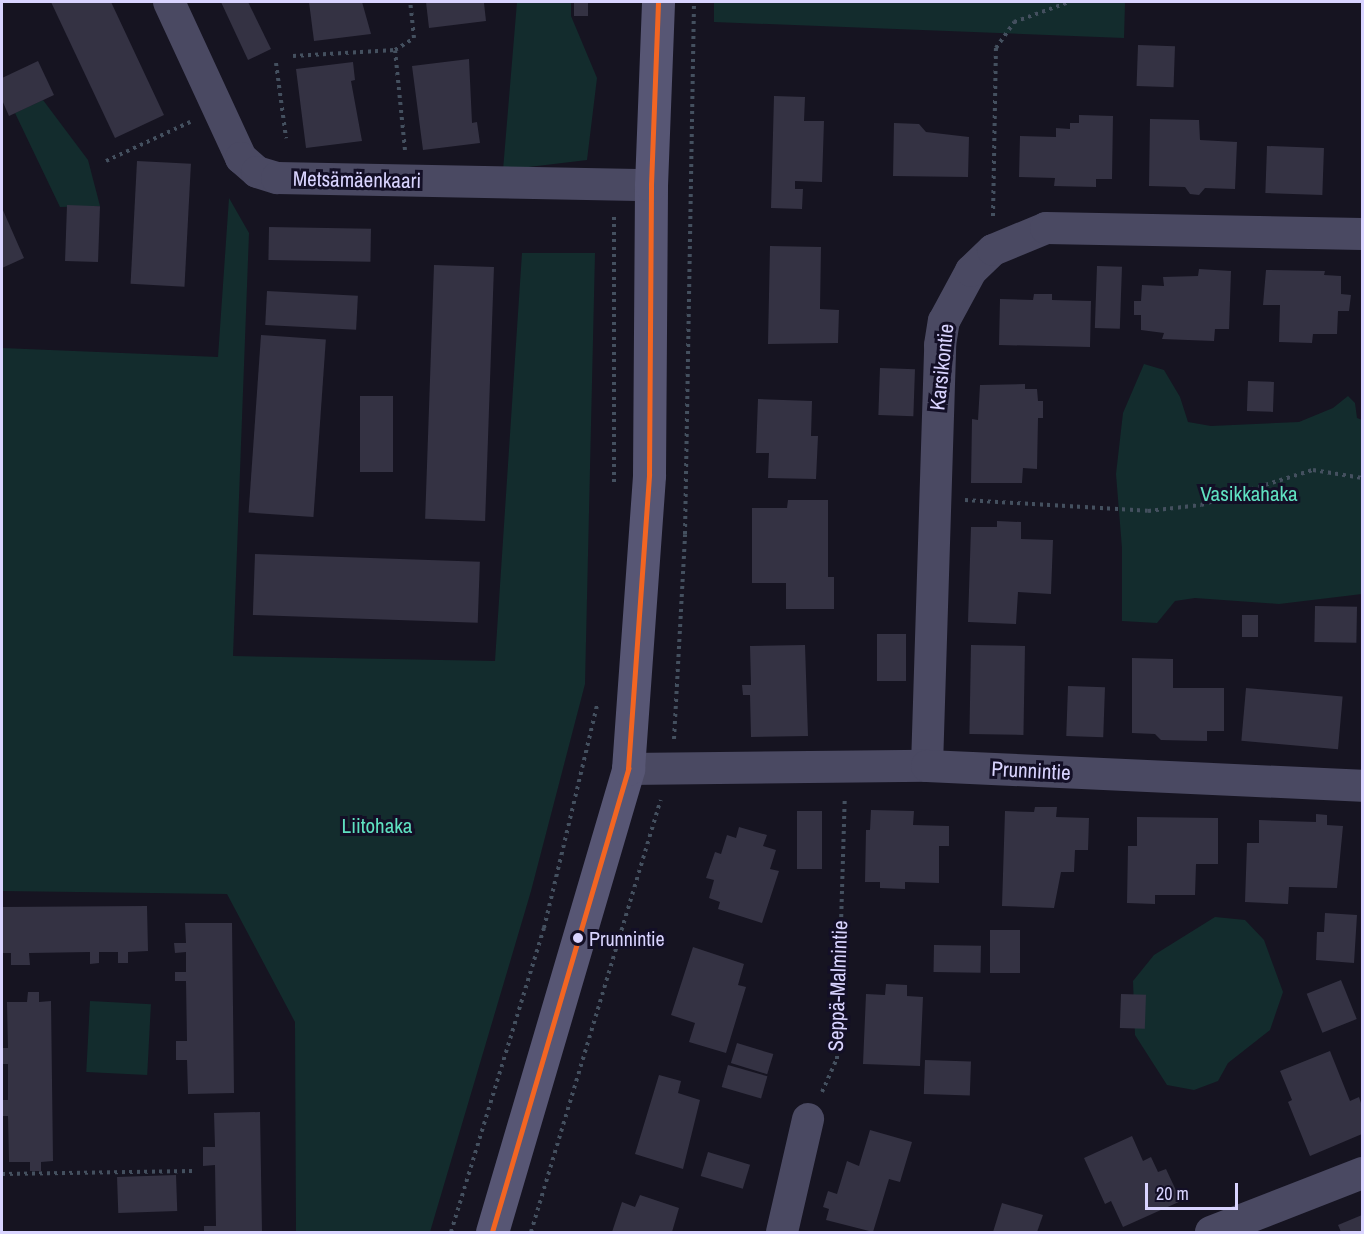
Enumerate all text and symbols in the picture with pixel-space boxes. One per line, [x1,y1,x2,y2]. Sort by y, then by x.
street label: Metsämäenkaari [293,166,421,194]
street label: Karsikontie [925,322,959,412]
park label: Vasikkahaka [1200,481,1298,507]
street label: Prunnintie [991,756,1071,786]
park label: Liitohaka [342,813,412,839]
street label: Seppä-Malmintie [823,920,853,1052]
place label: Prunnintie [589,926,665,950]
marker: Prunnintie [572,932,584,944]
scale bar [1148,1171,1241,1209]
text: 20 m [1156,1181,1189,1206]

